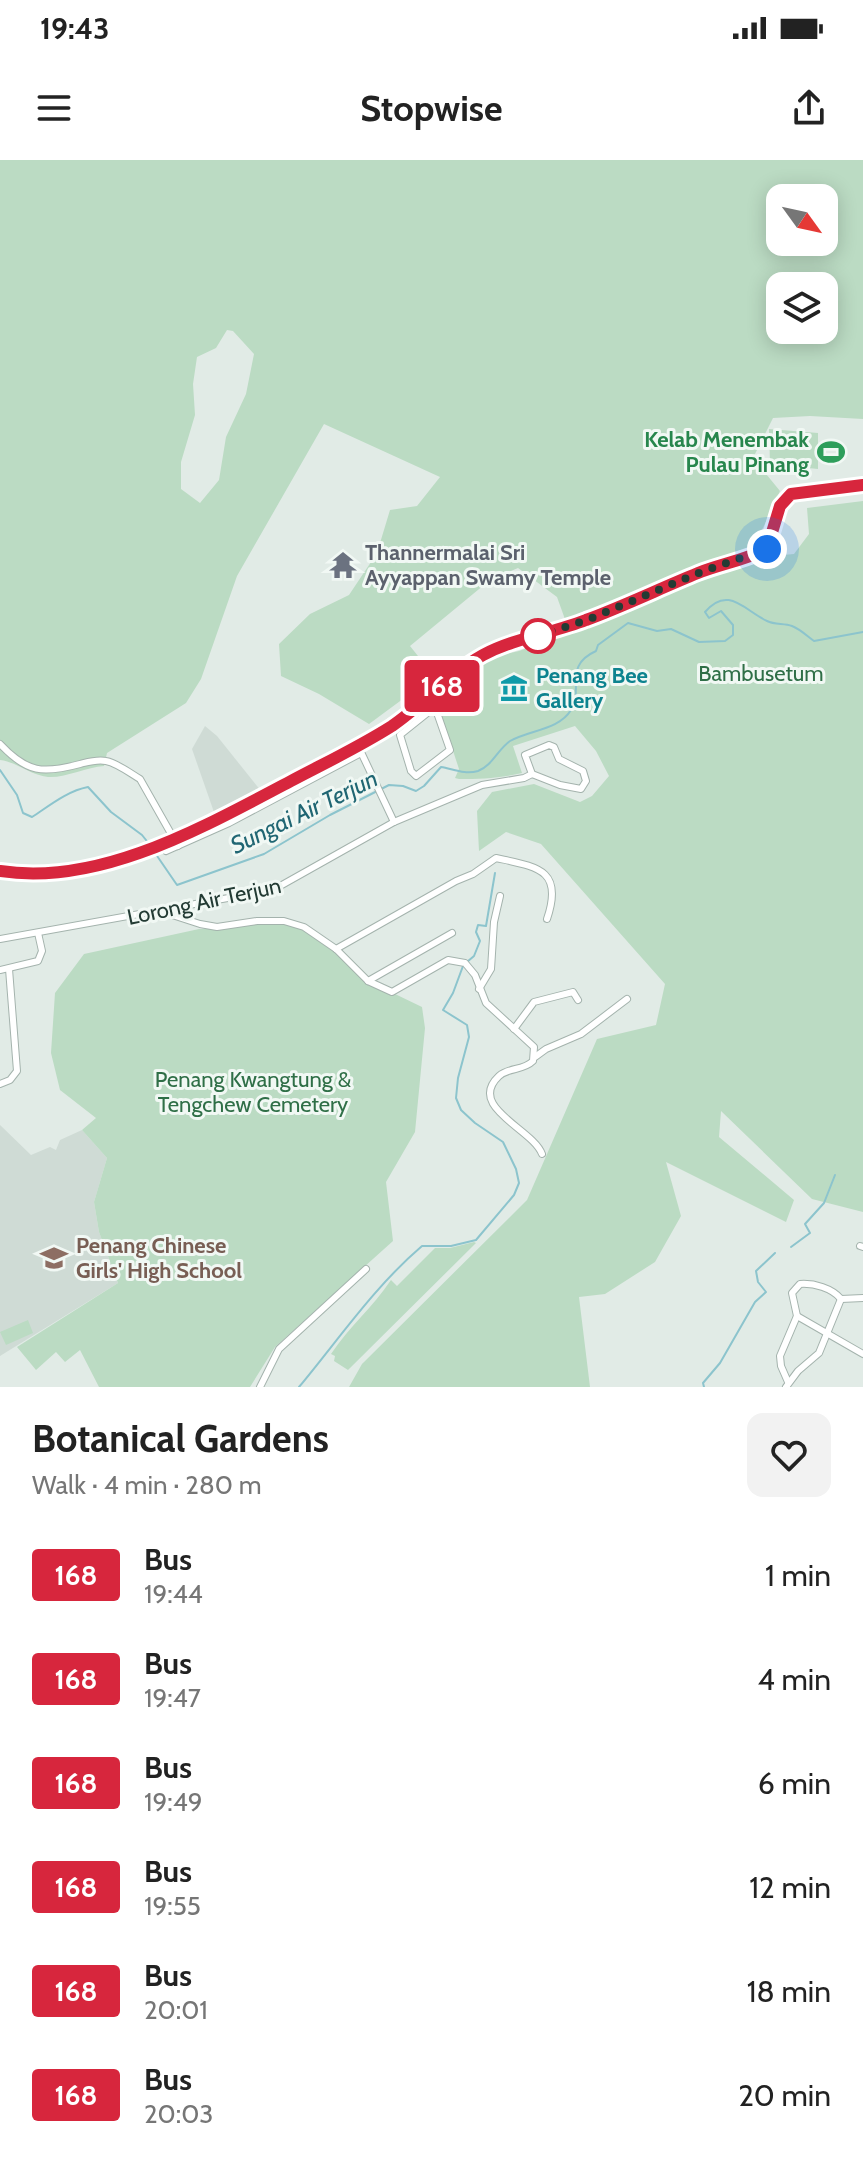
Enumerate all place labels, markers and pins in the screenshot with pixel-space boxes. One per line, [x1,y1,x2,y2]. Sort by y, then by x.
place label: Kelab Menembak Pulau Pinang [644,426,809,478]
sports icon: Kelab Menembak Pulau Pinang [816,437,846,467]
place label: Thannermalai Sri Ayyappan Swamy Temple [365,539,611,591]
temple icon: Thannermalai Sri Ayyappan Swamy Temple [328,550,358,580]
unlabelled marker [521,619,555,653]
place label: Penang Bee Gallery [536,662,648,714]
museum icon: Penang Bee Gallery [499,673,529,703]
place label: Penang Chinese Girls' High School [76,1232,242,1284]
school or university icon: Penang Chinese Girls' High School [39,1243,69,1273]

